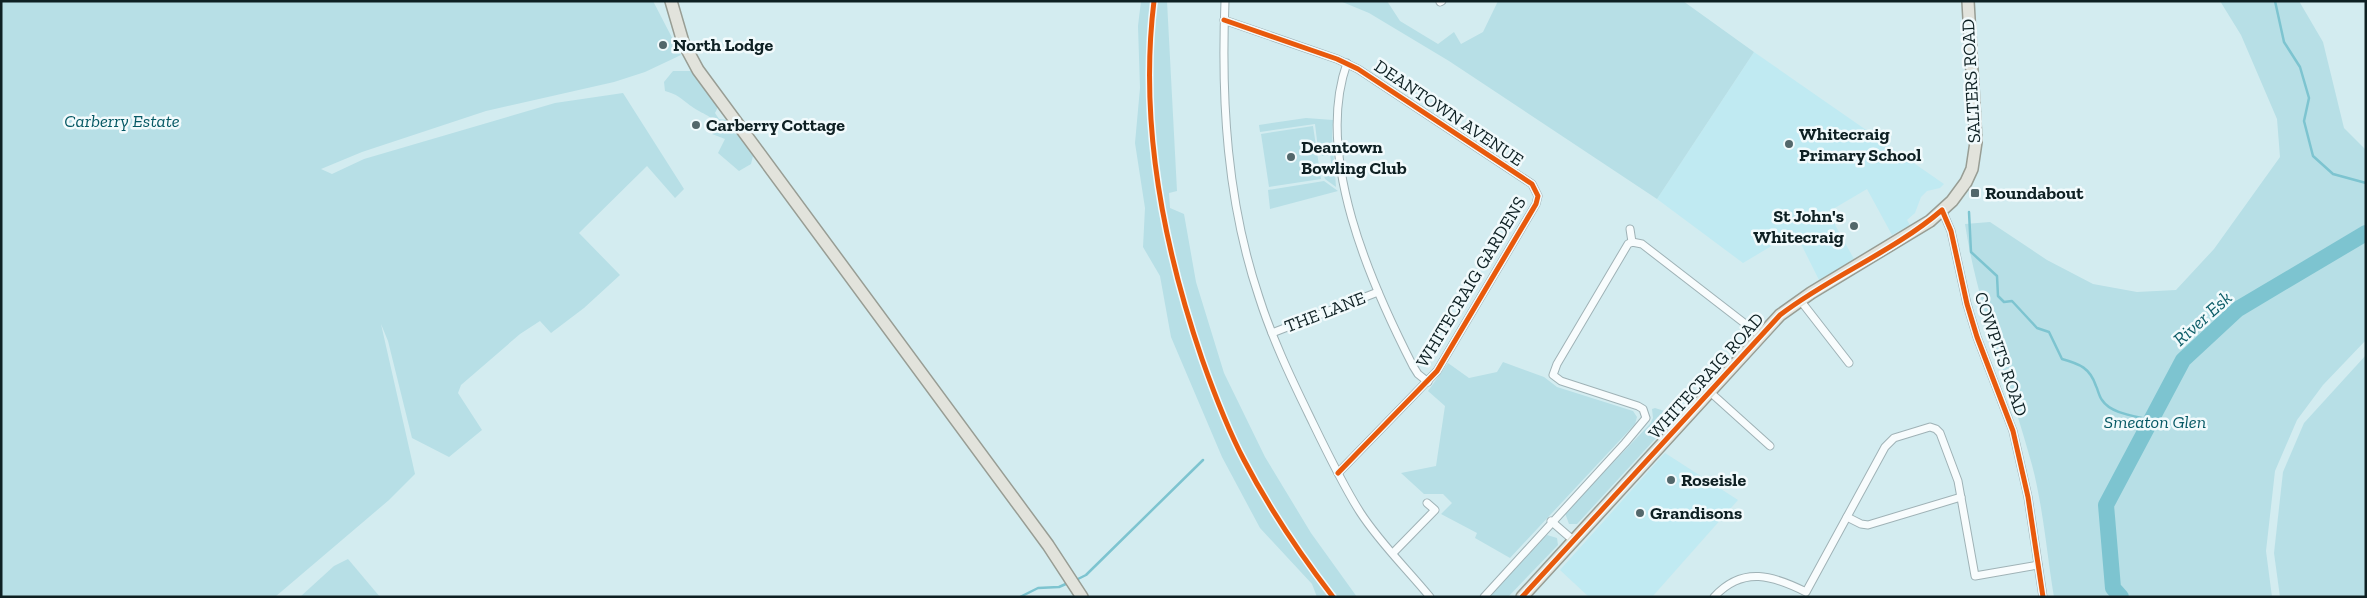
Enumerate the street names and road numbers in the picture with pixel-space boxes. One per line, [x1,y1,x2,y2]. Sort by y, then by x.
street label: SALTERS ROAD [1957,18,1985,144]
street label: DEANTOWN AVENUE [1370,55,1528,171]
street label: WHITECRAIG GARDENS [1411,193,1531,371]
street label: THE LANE [1281,287,1369,337]
street label: COWPITS ROAD [1969,289,2033,419]
street label: WHITECRAIG ROAD [1644,308,1768,444]

